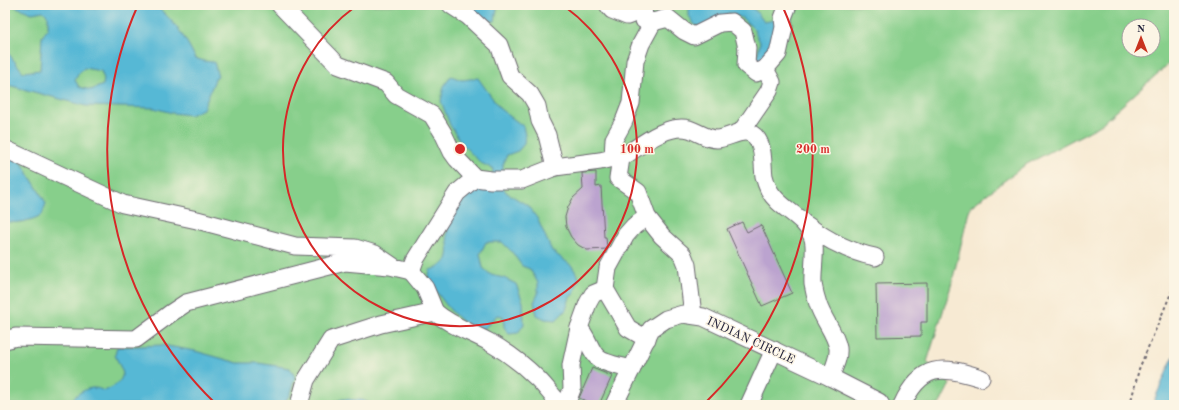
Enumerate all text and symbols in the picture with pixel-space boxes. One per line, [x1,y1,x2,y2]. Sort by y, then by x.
north arrow [1121,18,1161,58]
text: N [1137,24,1146,35]
centre of rings [453,142,467,156]
text: 100 m [620,144,654,156]
text: 200 m [796,144,830,156]
street label: INDIAN CIRCLE [705,315,796,367]

